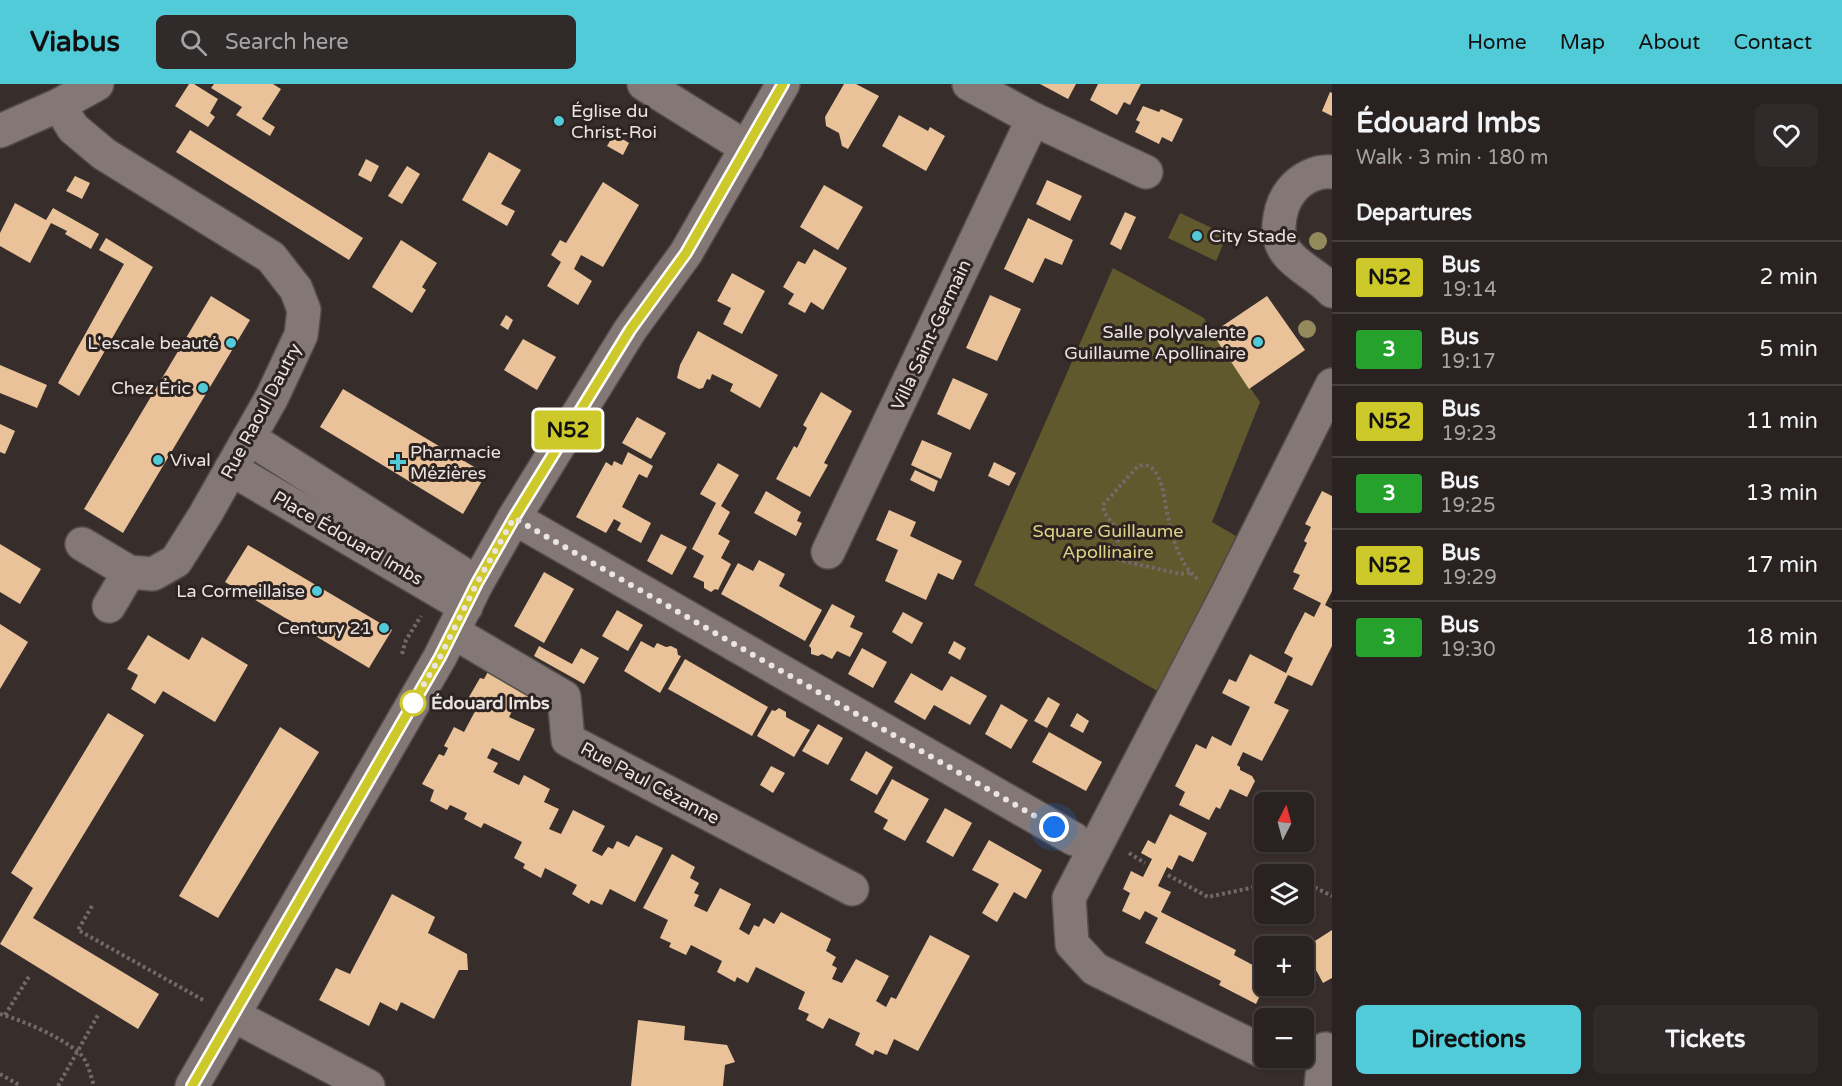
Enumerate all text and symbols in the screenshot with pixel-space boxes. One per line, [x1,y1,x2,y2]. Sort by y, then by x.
search box [156,15,576,69]
text: Viabus [30,25,120,59]
icon: search [177,26,210,59]
text: Search here [225,29,349,55]
text: Home [1467,30,1527,55]
text: Map [1560,30,1605,55]
text: About [1638,30,1700,55]
text: Contact [1733,30,1812,55]
place label: Église du Christ-Roi [571,100,657,143]
button: heart [1755,104,1818,167]
text: Édouard Imbs [1356,106,1541,140]
marker: Église du Christ-Roi [552,114,566,128]
text: Walk · 3 min · 180 m [1356,146,1548,170]
text: Departures [1356,200,1472,226]
place label: City Stade [1209,225,1296,247]
marker: City Stade [1190,229,1204,243]
text: Bus [1441,252,1480,278]
street label: Villa Saint-Germain [886,256,976,414]
text: 2 min [1759,264,1818,290]
text: N52 [1368,265,1411,290]
text: 19:14 [1441,278,1497,302]
place label: Salle polyvalente Guillaume Apollinaire [1064,321,1246,364]
text: Bus [1440,324,1479,350]
place label: L'escale beauté [87,332,219,354]
marker: Salle polyvalente Guillaume Apollinaire [1251,335,1265,349]
marker: L'escale beauté [224,336,238,350]
text: 5 min [1759,336,1818,362]
text: 3 [1382,337,1396,362]
street label: Rue Raoul Dautry [216,339,306,483]
text: 19:17 [1440,350,1495,374]
place label: Chez Éric [111,377,191,399]
marker: Chez Éric [196,381,210,395]
text: Bus [1441,396,1480,422]
text: 11 min [1746,408,1818,434]
text: N52 [1368,409,1411,434]
line badge: N52 [534,410,602,450]
text: N52 [546,418,590,443]
text: 19:23 [1441,422,1497,446]
place label: Pharmacie Mézières [410,441,501,484]
place label: Vival [170,449,211,471]
marker: Vival [151,453,165,467]
marker: Pharmacie Mézières [391,455,405,469]
text: Bus [1440,468,1479,494]
text: 13 min [1746,480,1818,506]
text: 3 [1382,481,1396,506]
street label: Place Édouard Imbs [269,486,427,590]
text: 19:25 [1440,494,1495,518]
park label: Square Guillaume Apollinaire [1033,520,1183,563]
text: Bus [1441,540,1480,566]
text: 17 min [1746,552,1818,578]
text: N52 [1368,553,1411,578]
text: 19:29 [1441,566,1497,590]
place label: La Cormeillaise [176,580,305,602]
marker: La Cormeillaise [310,584,324,598]
text: Bus [1440,612,1479,638]
place label: Century 21 [277,617,372,639]
marker: Century 21 [377,621,391,635]
text: 18 min [1746,624,1818,650]
text: 3 [1382,625,1396,650]
text: 19:30 [1440,638,1495,662]
marker: Édouard Imbs [400,690,426,716]
place label: Édouard Imbs [431,692,550,714]
street label: Rue Paul Cézanne [577,737,723,829]
north arrow [1254,792,1314,852]
map controls [1254,792,1314,1068]
your location [1039,812,1069,842]
button: layers [1254,864,1314,924]
button: + [1254,936,1314,996]
button: Directions [1356,1005,1581,1074]
button: Tickets [1593,1005,1818,1074]
button: − [1254,1008,1314,1068]

